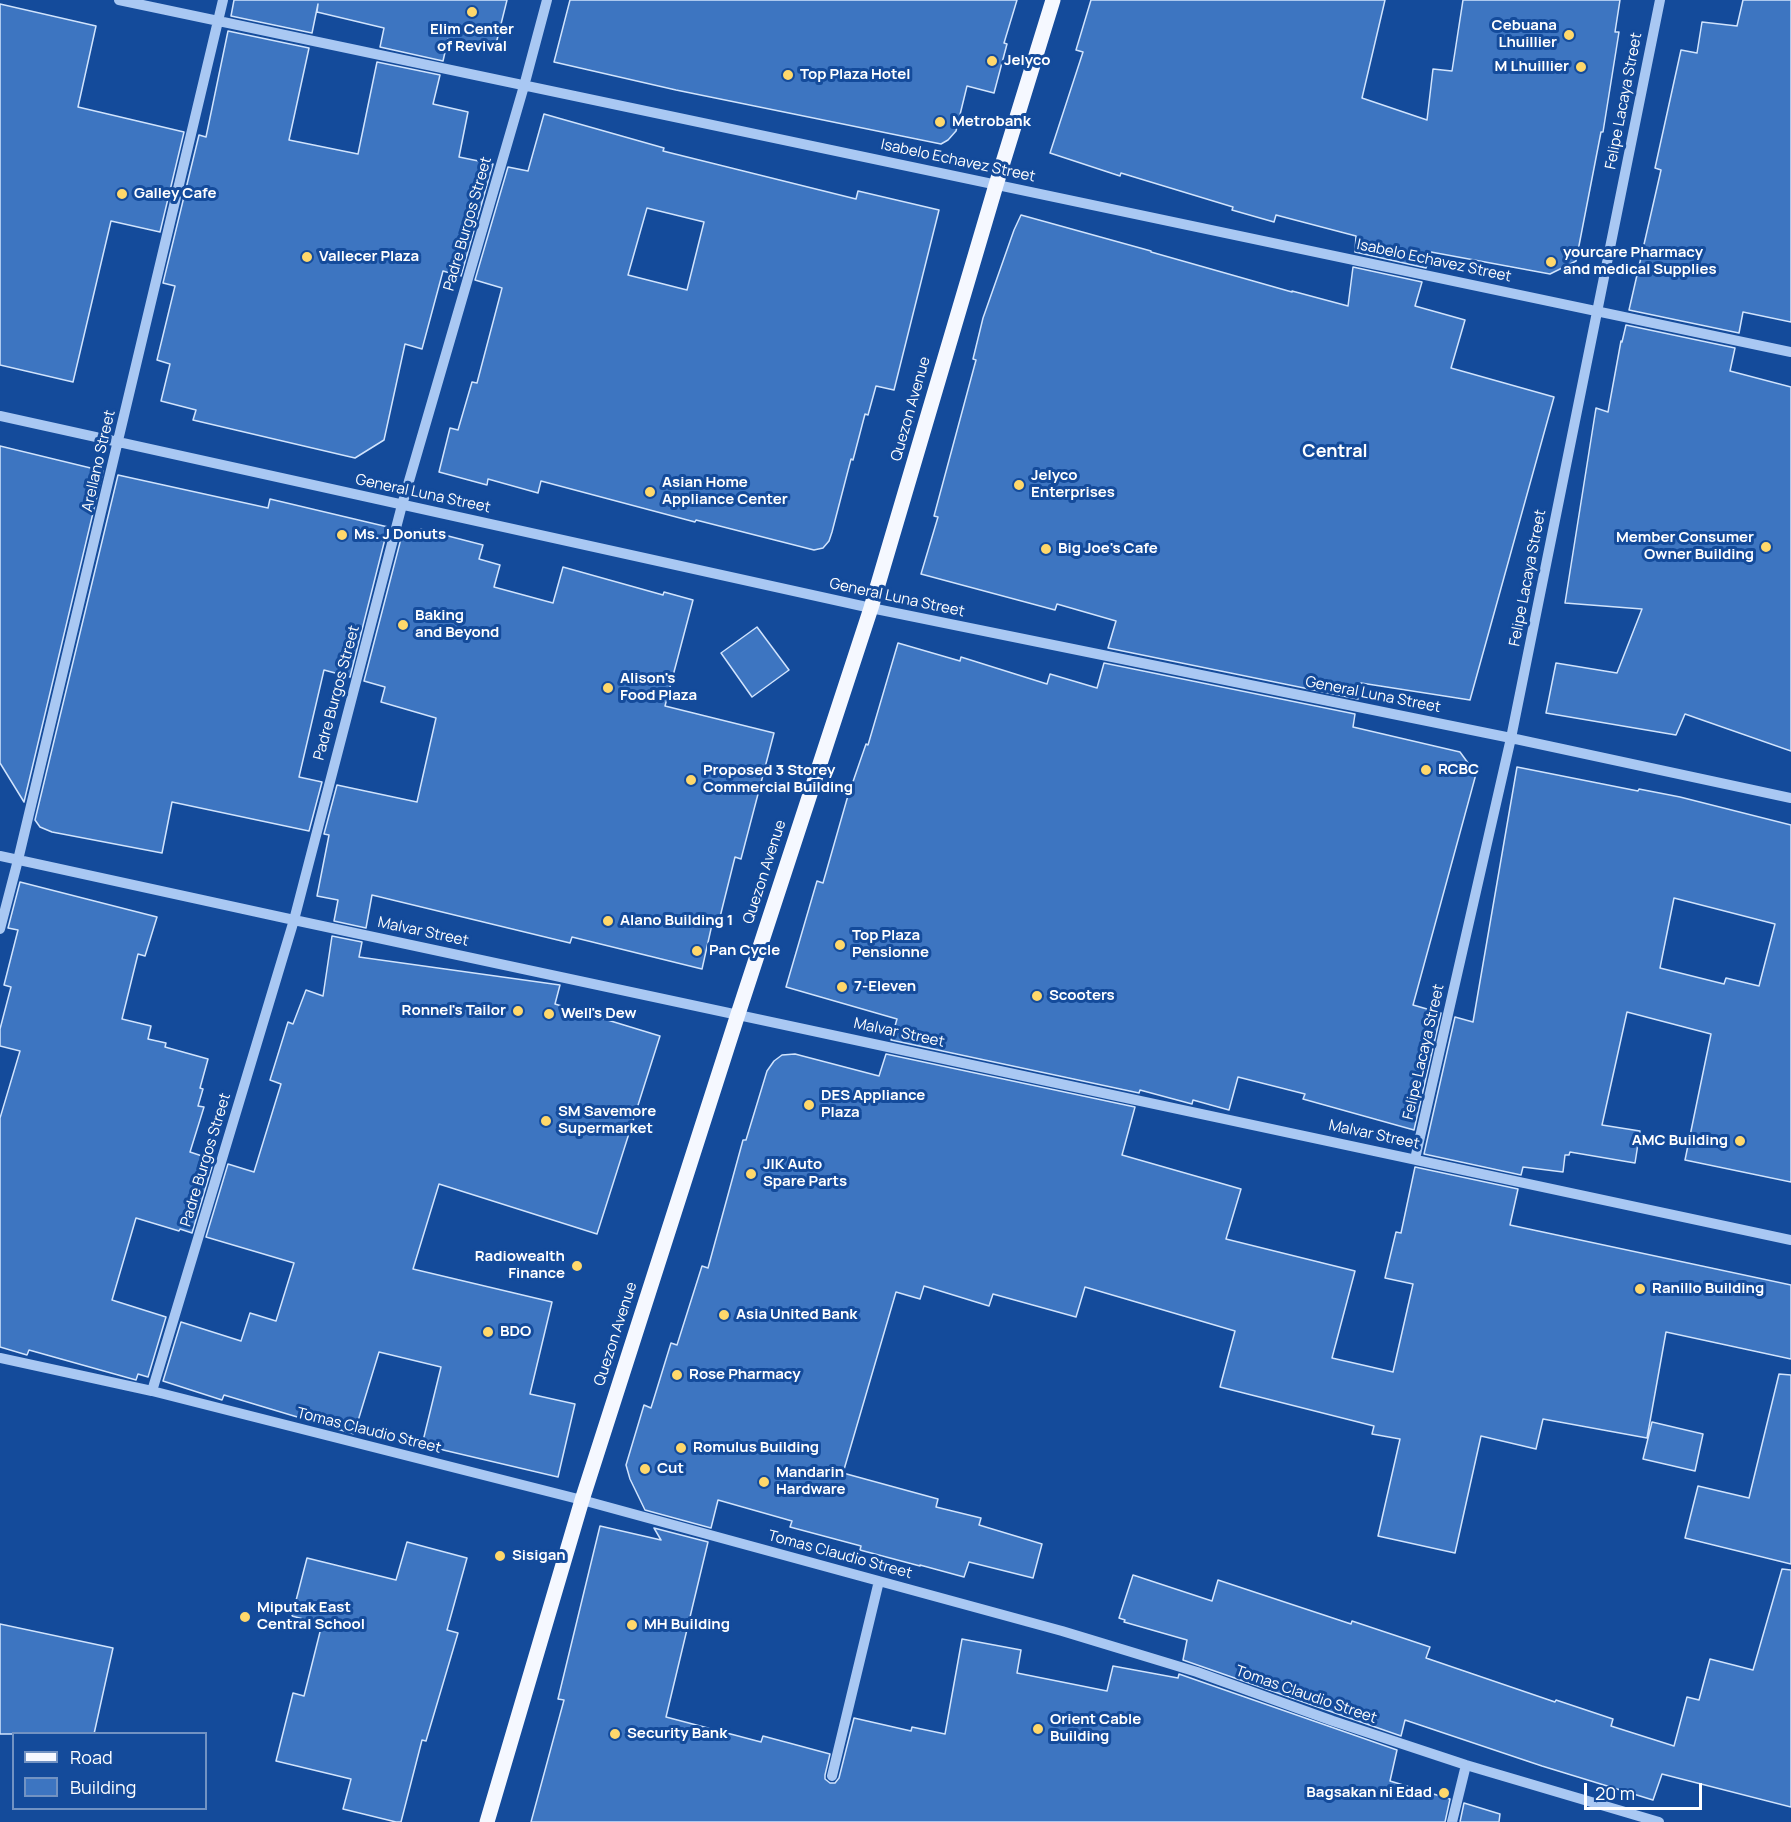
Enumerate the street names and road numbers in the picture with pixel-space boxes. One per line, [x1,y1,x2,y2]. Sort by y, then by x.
street label: Felipe Lacaya Street [1602,31,1646,171]
street label: Isabelo Echavez Street [879,136,1037,186]
street label: Padre Burgos Street [440,155,496,293]
street label: Isabelo Echavez Street [1355,236,1513,286]
street label: Quezon Avenue [887,355,935,463]
street label: Arellano Street [79,408,119,514]
street label: General Luna Street [354,471,492,517]
street label: Felipe Lacaya Street [1506,508,1550,648]
street label: General Luna Street [828,575,966,621]
street label: Padre Burgos Street [310,624,364,762]
street label: General Luna Street [1304,673,1442,717]
street label: Quezon Avenue [740,818,790,926]
street label: Malvar Street [376,914,470,950]
street label: Felipe Lacaya Street [1400,982,1448,1122]
street label: Malvar Street [852,1015,946,1051]
street label: Padre Burgos Street [177,1091,235,1229]
street label: Malvar Street [1327,1117,1421,1153]
street label: Quezon Avenue [591,1280,641,1388]
street label: Tomas Claudio Street [295,1404,443,1458]
street label: Tomas Claudio Street [766,1527,914,1583]
street label: Tomas Claudio Street [1233,1662,1379,1728]

